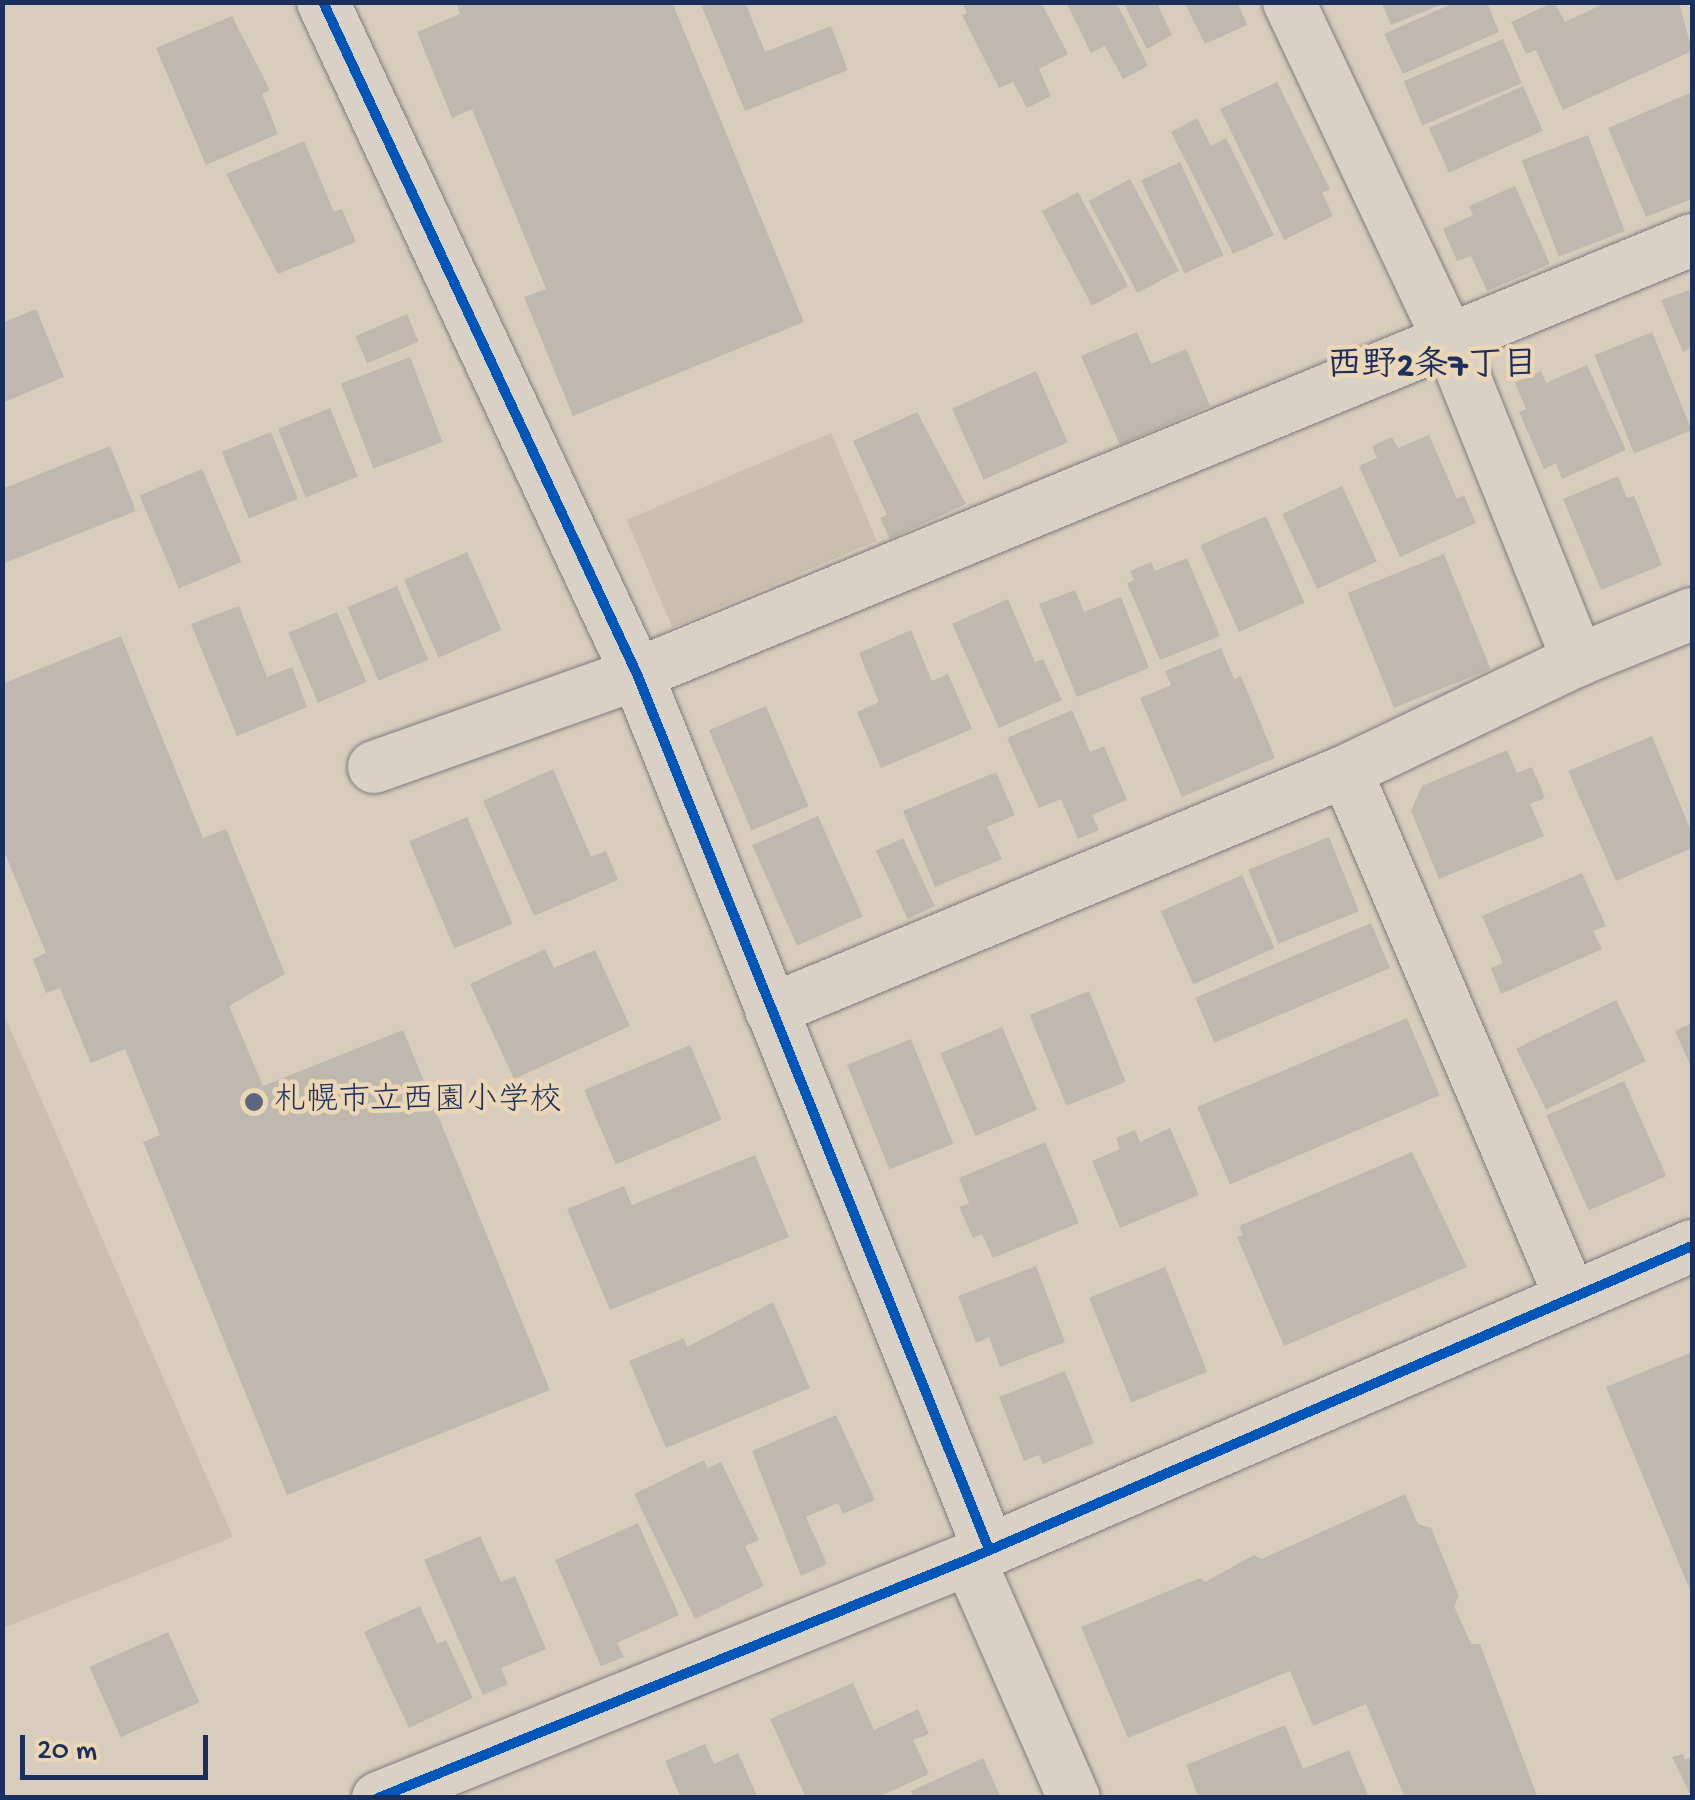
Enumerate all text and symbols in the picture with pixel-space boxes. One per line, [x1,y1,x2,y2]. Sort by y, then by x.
district label: 西野2条7丁目 [1327,347,1537,389]
place label: 札幌市立西園小学校 [274,1083,562,1121]
marker: 札幌市立西園小学校 [243,1091,265,1113]
scale bar [25,1715,212,1777]
text: 20 m [37,1735,97,1770]

